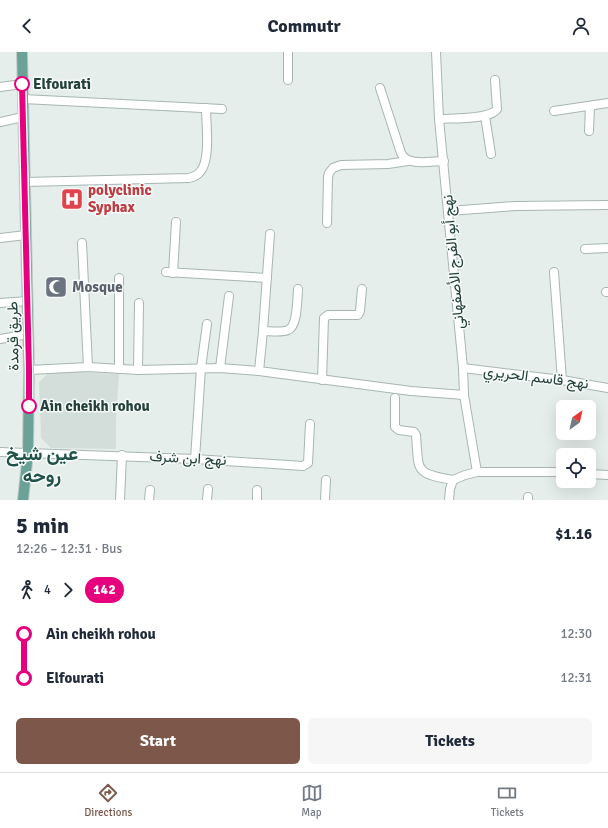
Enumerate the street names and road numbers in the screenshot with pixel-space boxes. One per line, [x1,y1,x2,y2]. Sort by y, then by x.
street label: نهج أبو الفرج الأصفهاني [438,194,472,330]
street label: طريق قرمدة [3,301,24,371]
street label: نهج قاسم الحريري [482,362,590,396]
street label: نهج ابن شرف [149,447,227,471]

